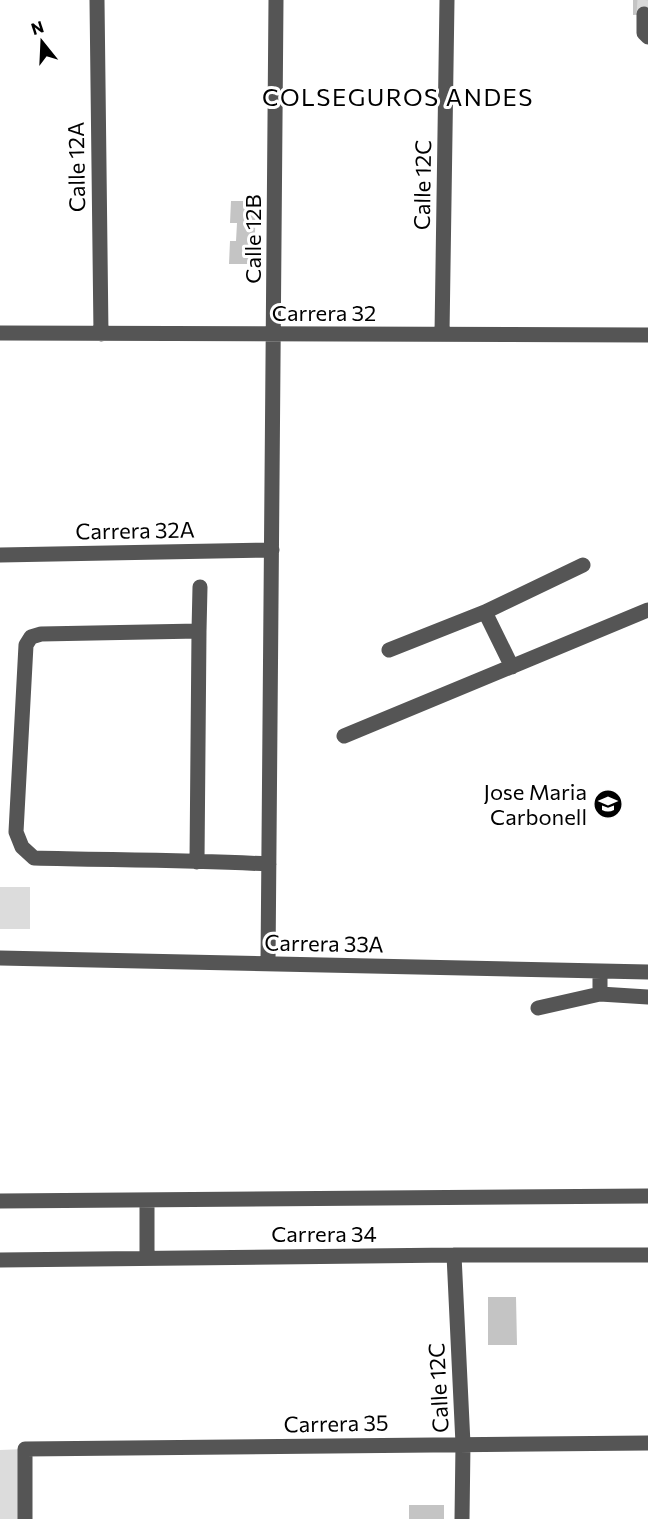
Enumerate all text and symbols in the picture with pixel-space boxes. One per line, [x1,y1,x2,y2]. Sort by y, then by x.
north arrow [12,12,72,72]
text: N [29,16,46,38]
district label: COLSEGUROS ANDES [262,82,534,111]
street label: Calle 12A [62,122,90,212]
street label: Calle 12C [408,140,436,230]
street label: Calle 12B [239,194,266,284]
street label: Carrera 32 [272,299,376,326]
street label: Carrera 32A [75,515,195,545]
place label: Jose Maria Carbonell [484,778,587,830]
school or university icon: Jose Maria Carbonell [592,788,624,820]
street label: Carrera 33A [264,928,384,958]
street label: Carrera 34 [271,1220,377,1247]
street label: Calle 12C [422,1342,454,1434]
street label: Carrera 35 [283,1409,389,1437]

